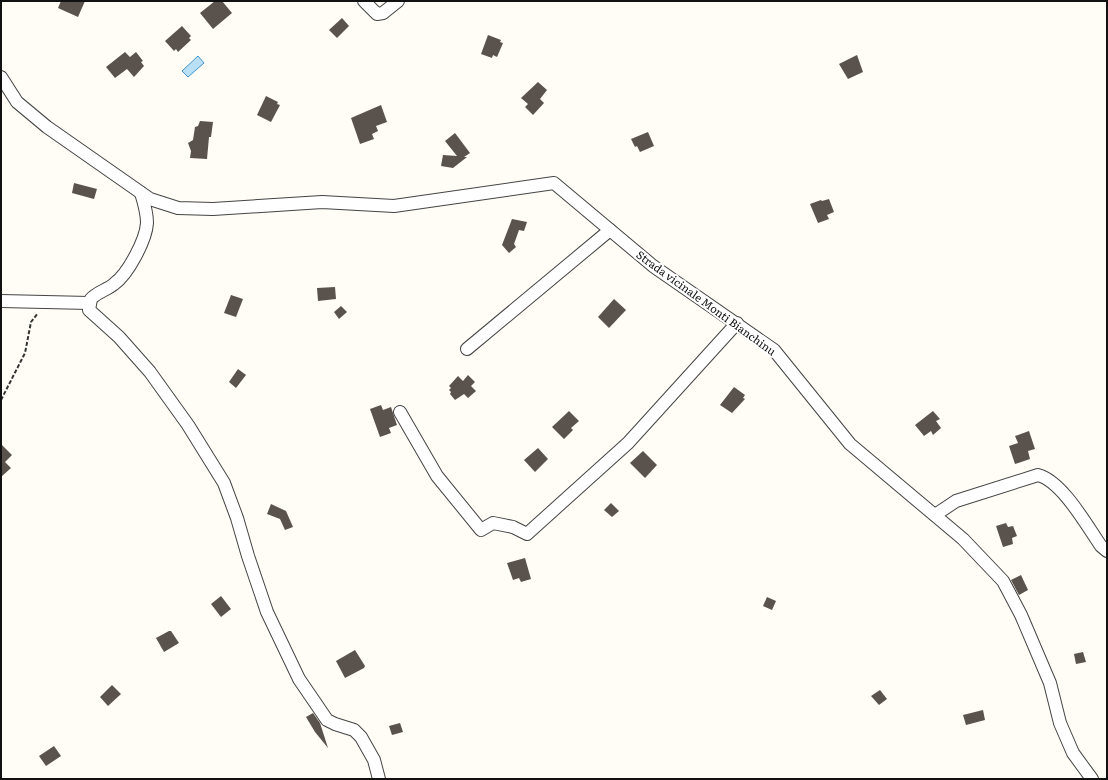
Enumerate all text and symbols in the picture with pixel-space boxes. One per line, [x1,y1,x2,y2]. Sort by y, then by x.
street label: Strada vicinale Monti Bianchinu [633,246,780,358]

